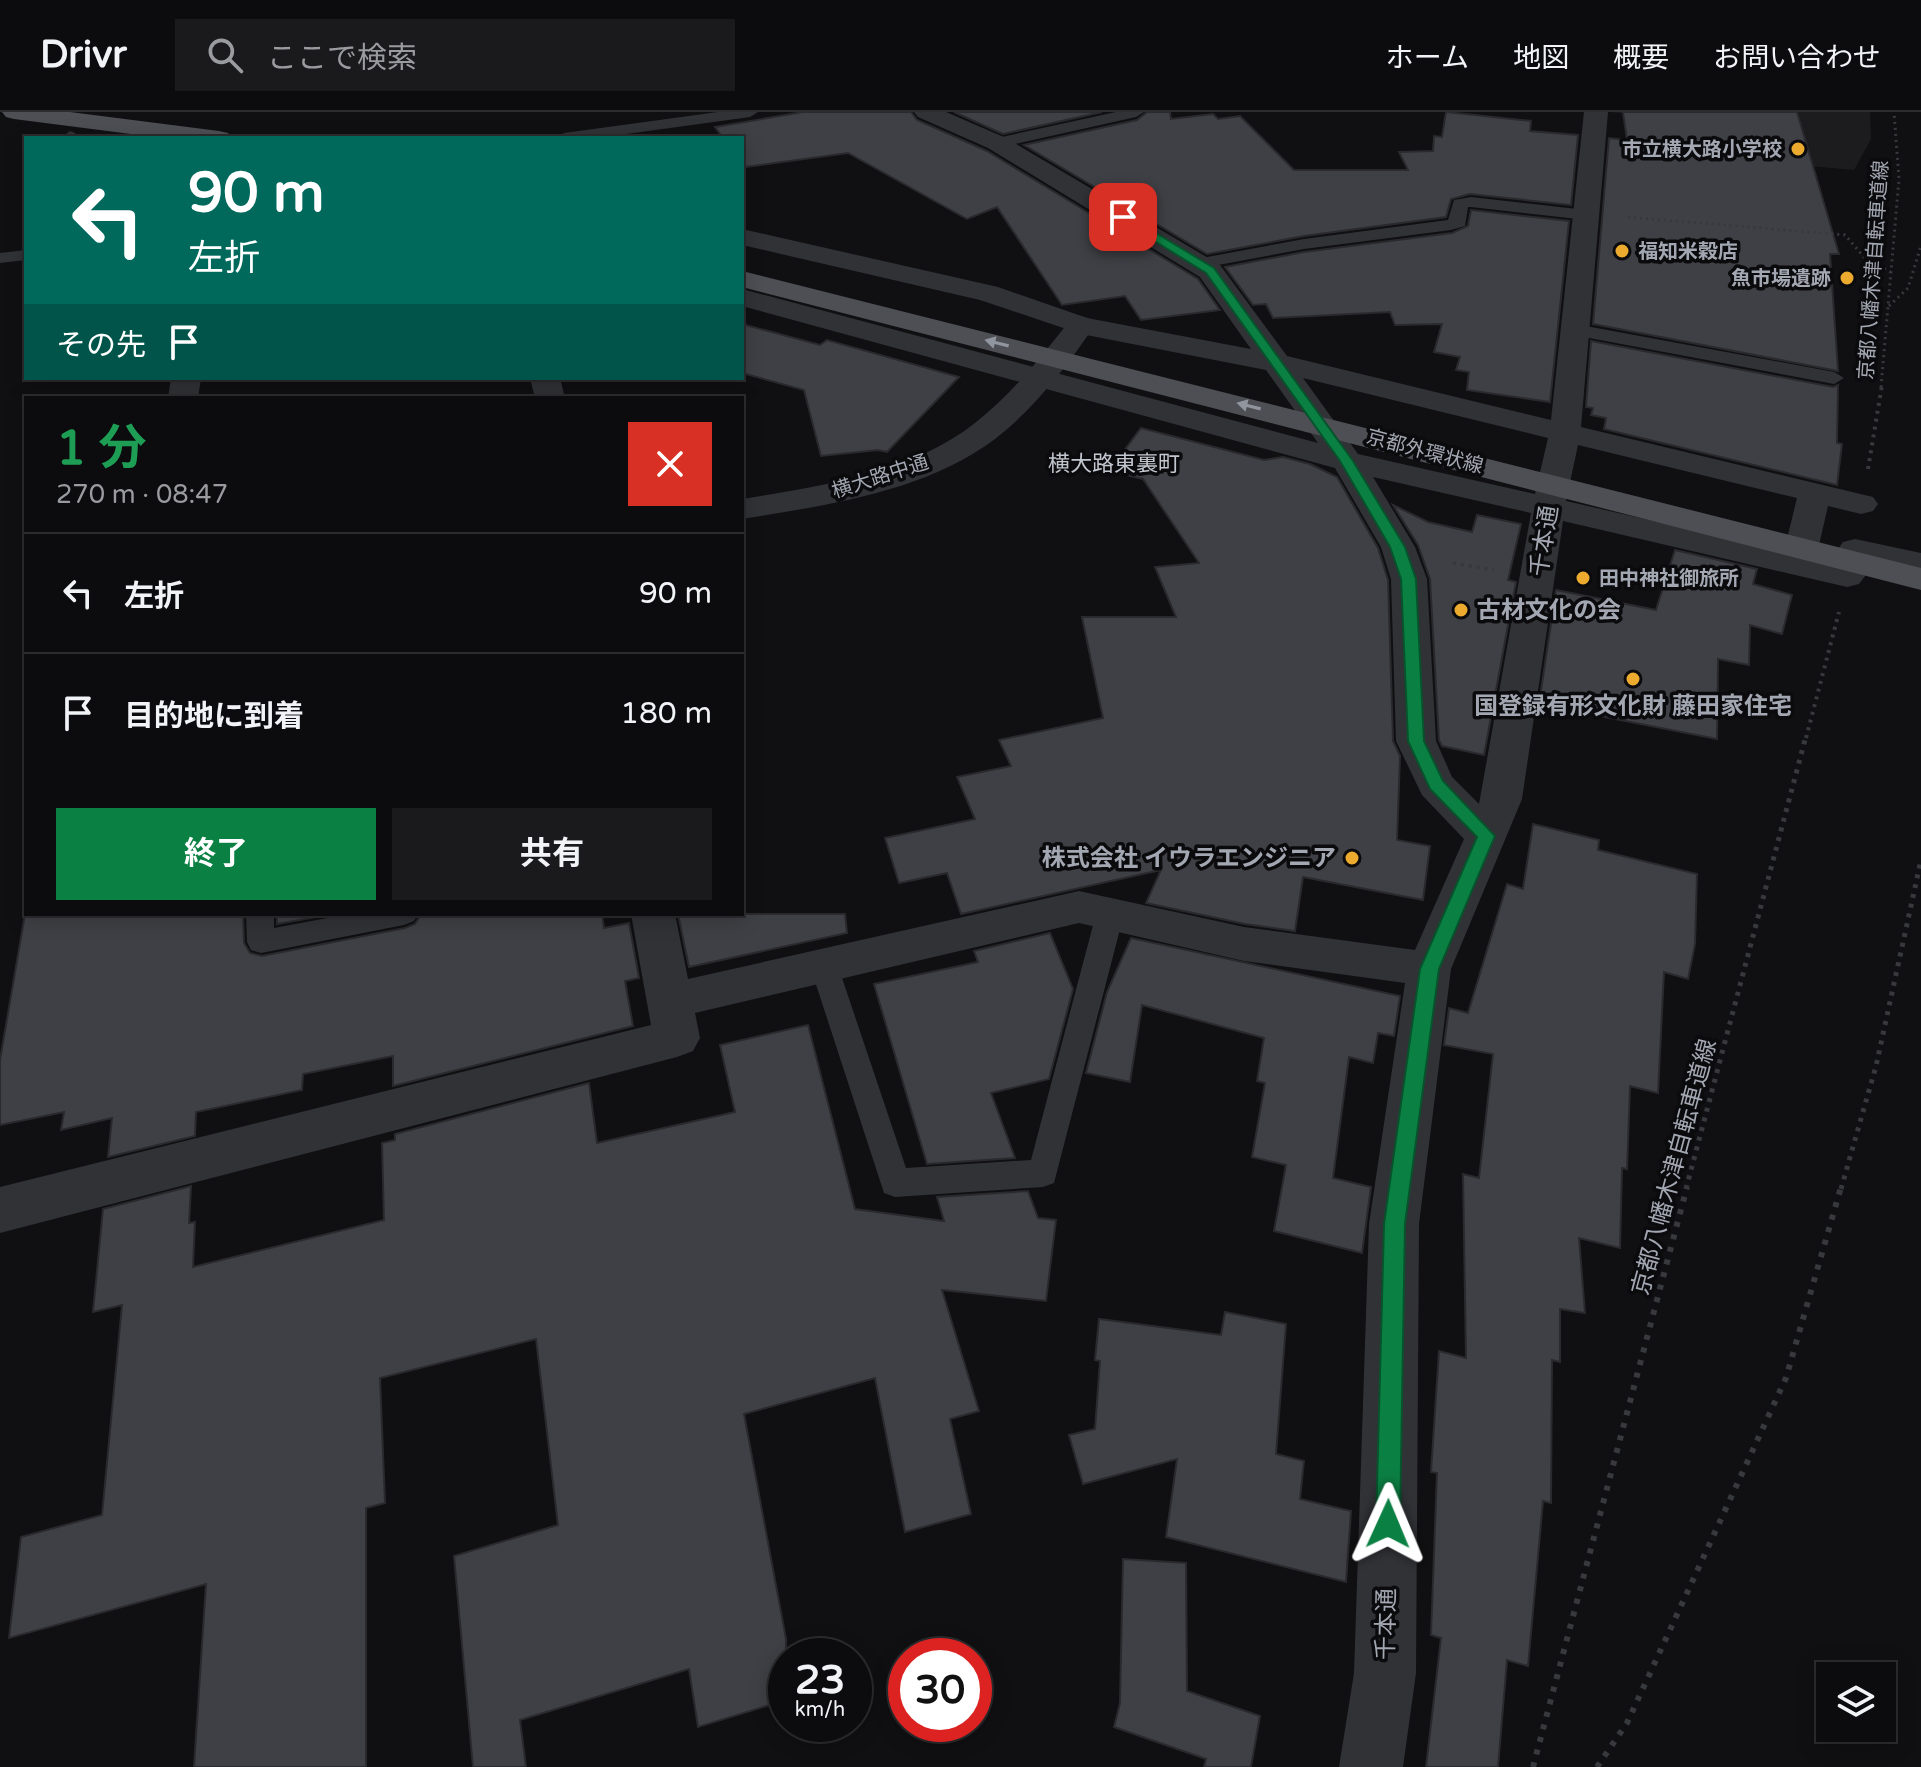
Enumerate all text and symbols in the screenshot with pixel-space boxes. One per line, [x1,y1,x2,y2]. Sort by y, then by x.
search box [175,19,735,91]
text: Drivr [40,32,127,78]
icon: search [203,33,247,77]
text: ここで検索 [267,40,417,77]
text: ホーム [1386,41,1469,75]
text: 地図 [1513,41,1569,75]
text: 概要 [1613,41,1669,75]
text: お問い合わせ [1713,41,1881,75]
place label: 市立横大路小学校 [1622,138,1782,162]
marker: 市立横大路小学校 [1789,140,1807,158]
text: 90 m [188,160,324,227]
street label: 京都八幡木津自転車道線 [1854,160,1894,381]
icon: left [56,168,160,272]
pin [1089,183,1157,251]
icon: arrive [1101,195,1145,239]
text: 左折 [188,237,260,280]
place label: 福知米穀店 [1638,240,1738,264]
marker: 福知米穀店 [1613,242,1631,260]
place label: 魚市場遺跡 [1731,267,1831,291]
marker: 魚市場遺跡 [1838,269,1856,287]
icon: arrive [162,320,206,364]
text: その先 [56,327,146,364]
one-way arrow [984,336,1009,348]
one-way arrow [1236,399,1261,411]
text: 1 分 [56,420,147,478]
button: close [628,422,712,506]
street label: 京都外環状線 [1364,425,1486,479]
street label: 横大路中通 [829,450,932,504]
district label: 横大路東裏町 [1048,451,1180,477]
text: 270 m · 08:47 [56,479,228,510]
street label: 千本通 [1525,503,1564,579]
place label: 田中神社御旅所 [1599,567,1739,591]
marker: 田中神社御旅所 [1574,569,1592,587]
icon: left [56,571,100,615]
text: 90 m [639,575,712,612]
text: 左折 [124,578,184,615]
place label: 古材文化の会 [1477,596,1621,625]
marker: 古材文化の会 [1452,601,1470,619]
marker: 国登録有形文化財 藤田家住宅 [1624,670,1642,688]
icon: arrive [56,691,100,735]
place label: 国登録有形文化財 藤田家住宅 [1474,692,1792,721]
text: 180 m [620,695,712,732]
text: 目的地に到着 [124,698,304,735]
button: 終了 [56,808,376,900]
button: 共有 [392,808,712,900]
place label: 株式会社 イウラエンジニア [1042,844,1336,873]
marker: 株式会社 イウラエンジニア [1343,849,1361,867]
street label: 京都八幡木津自転車道線 [1626,1036,1723,1298]
position arrow [1346,1482,1430,1566]
street label: 千本通 [1371,1588,1402,1660]
speed limit sign: 30 [888,1638,992,1742]
text: 23 [795,1656,845,1704]
map controls [1816,1662,1896,1742]
button: layers [1816,1662,1896,1742]
text: km/h [795,1698,845,1722]

